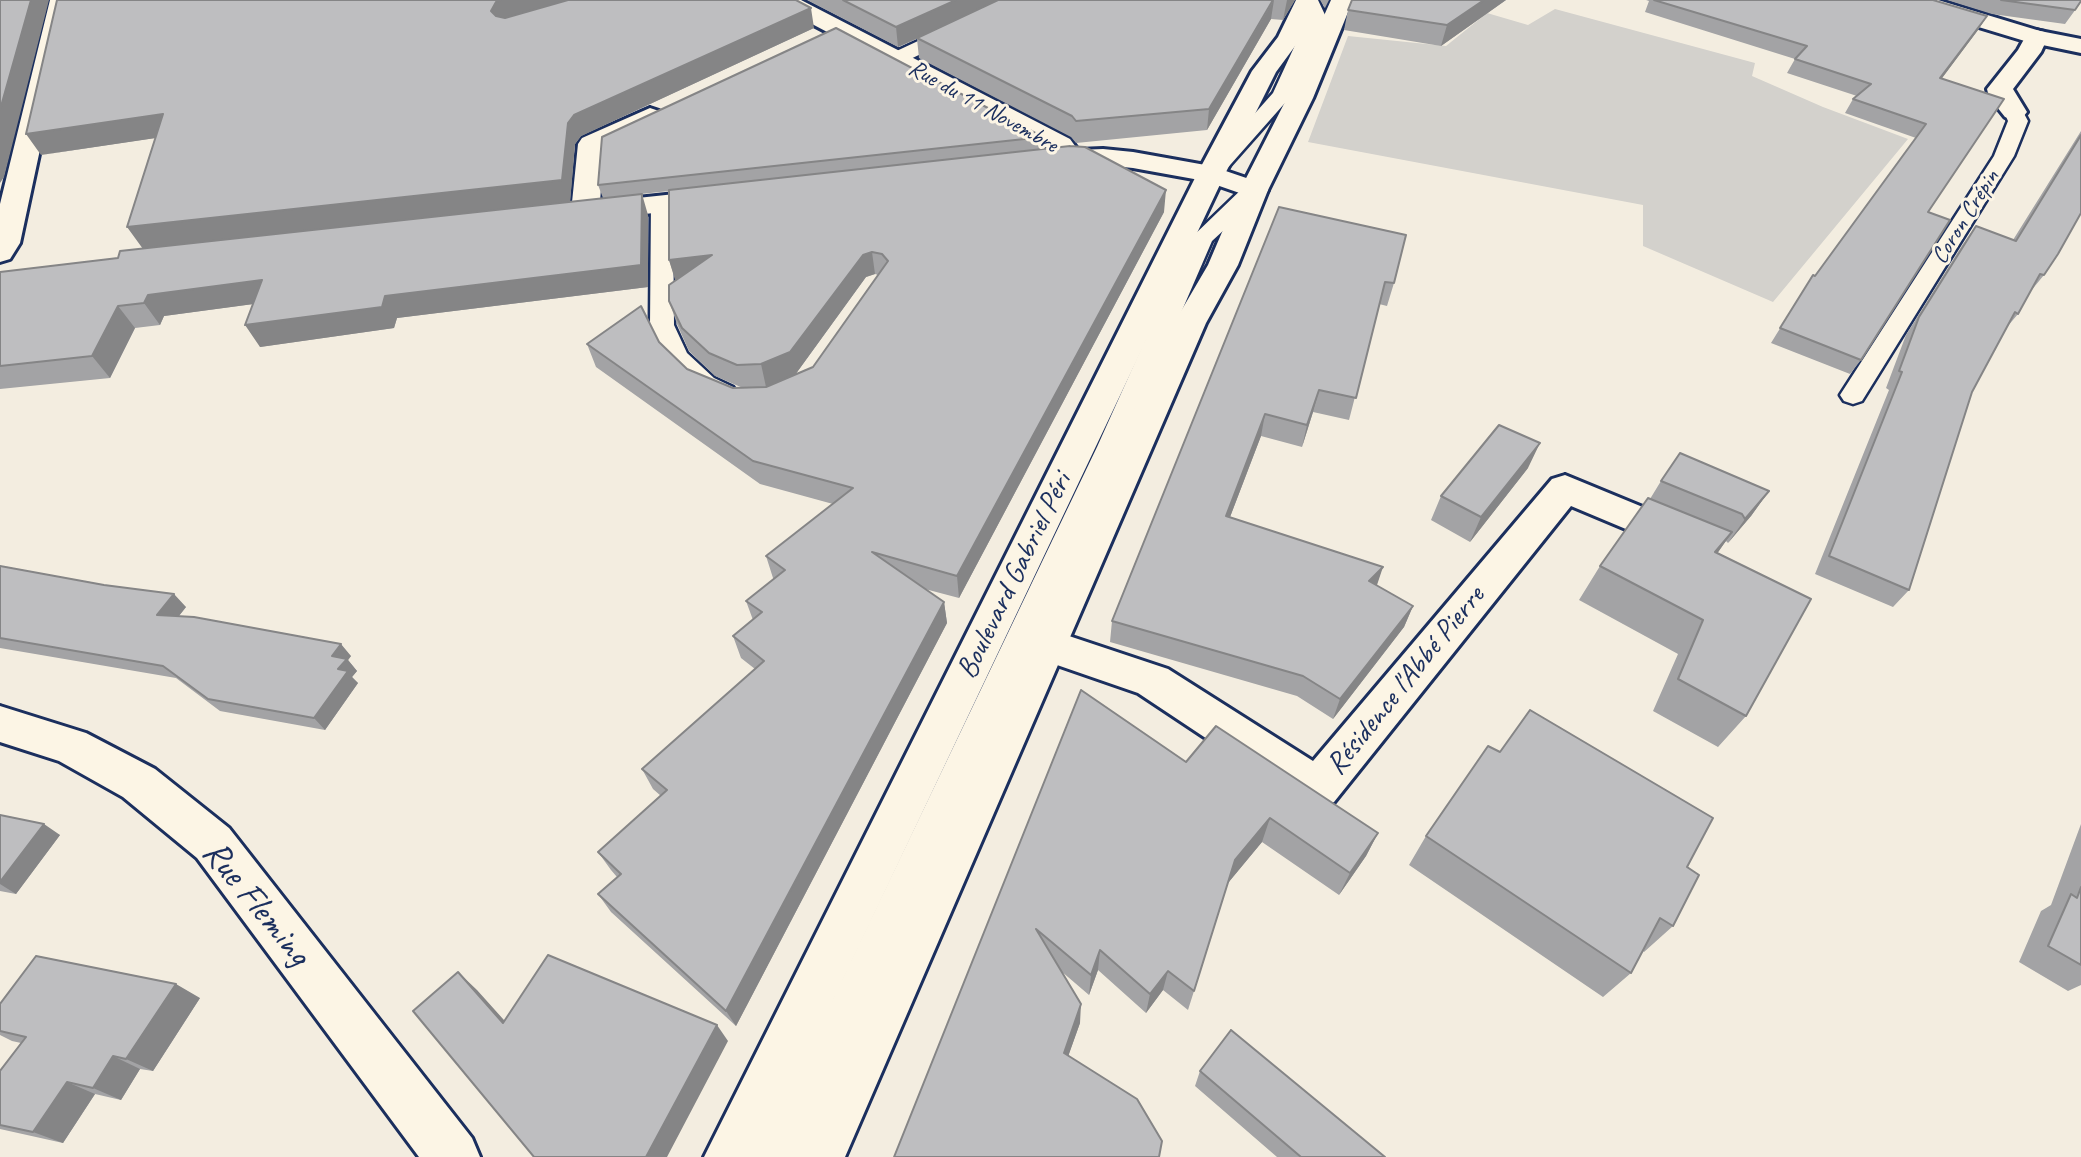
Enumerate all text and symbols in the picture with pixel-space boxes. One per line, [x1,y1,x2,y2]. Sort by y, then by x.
street label: Rue du 11 Novembre [903,54,1063,160]
street label: Coron Crépin [1926,165,2006,269]
street label: Boulevard Gabriel Péri [950,467,1080,685]
street label: Résidence l'Abbé Pierre [1319,579,1493,783]
street label: Rue Fleming [192,832,320,976]

